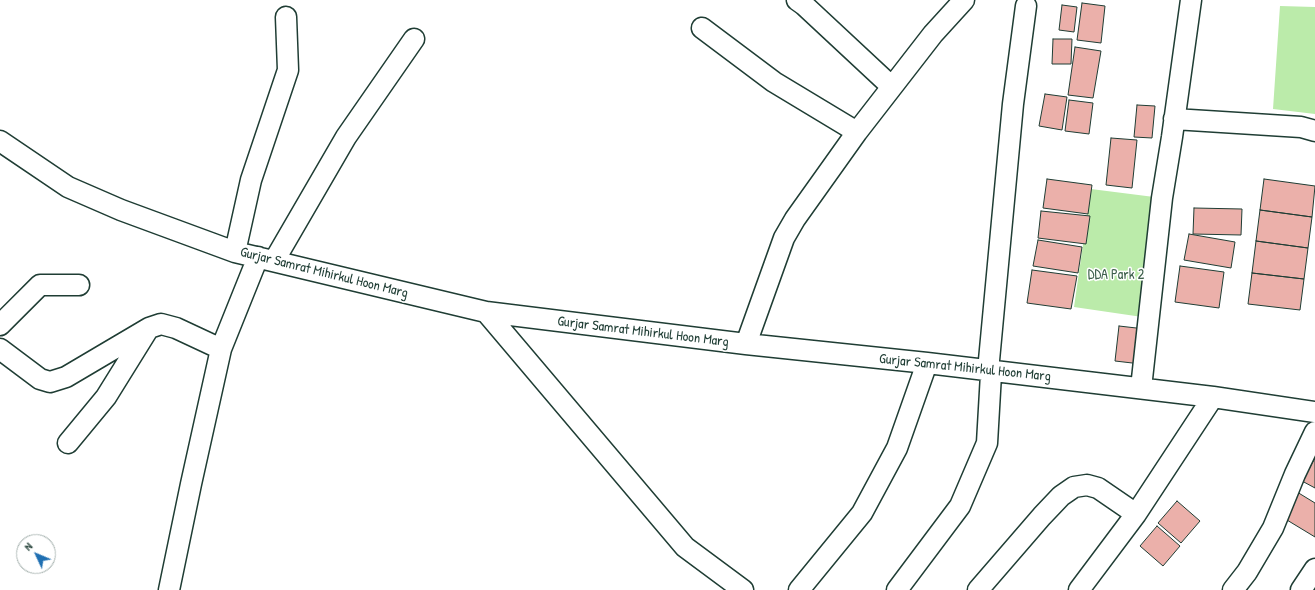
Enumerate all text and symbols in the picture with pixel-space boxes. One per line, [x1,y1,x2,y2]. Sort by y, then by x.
street label: Gurjar Samrat Mihirkul Hoon Marg [238,244,410,302]
park label: DDA Park 2 [1088,267,1144,283]
street label: Gurjar Samrat Mihirkul Hoon Marg [556,313,730,351]
street label: Gurjar Samrat Mihirkul Hoon Marg [878,351,1052,385]
north arrow [16,534,56,574]
text: N [21,539,35,553]

